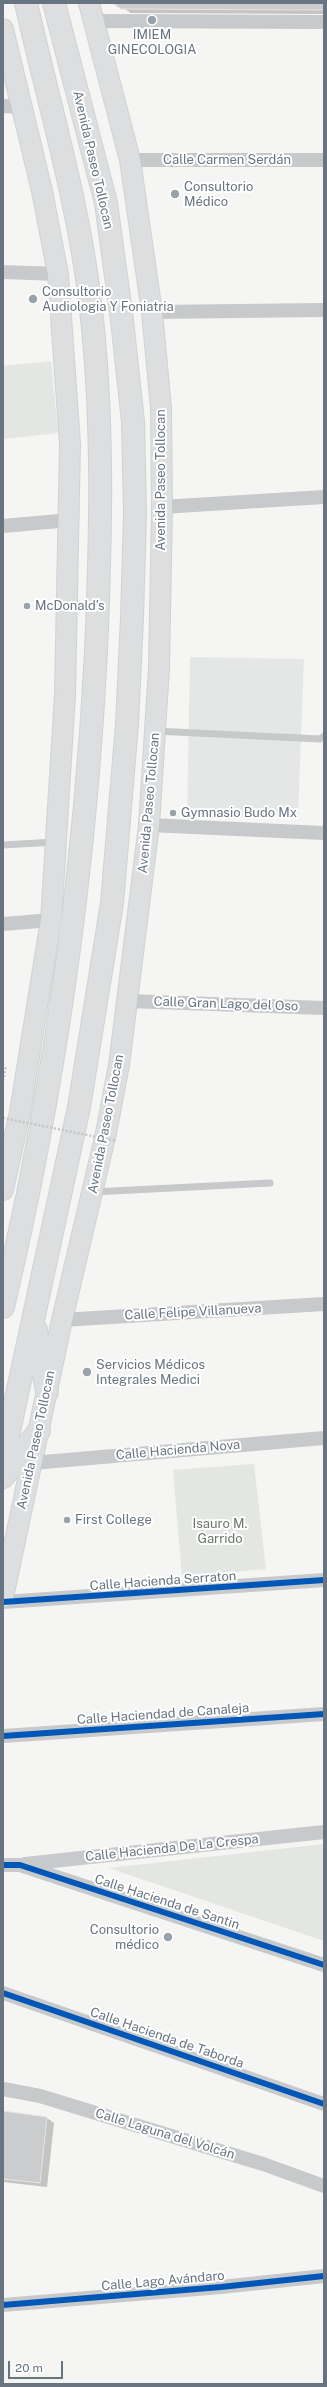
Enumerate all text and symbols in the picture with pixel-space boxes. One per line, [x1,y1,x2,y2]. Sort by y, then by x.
marker: IMIEM GINECOLOGIA [146,14,158,26]
place label: IMIEM GINECOLOGIA [108,27,196,58]
street label: Avenida Paseo Tollocan [70,89,116,231]
street label: Calle Carmen Serdán [163,152,291,168]
place label: Consultorio Médico [184,179,253,210]
marker: Consultorio Médico [169,188,181,200]
place label: Consultorio Audiologia Y Foniatria [42,284,174,315]
marker: Consultorio Audiologia Y Foniatria [27,293,39,305]
street label: Avenida Paseo Tollocan [153,409,169,551]
place label: McDonald's [35,598,105,614]
marker: McDonald's [22,601,32,611]
street label: Avenida Paseo Tollocan [135,732,163,874]
place label: Gymnasio Budo Mx [181,805,297,821]
marker: Gymnasio Budo Mx [168,808,178,818]
street label: Calle Gran Lago del Oso [153,994,299,1014]
street label: Avenida Paseo Tollocan [85,1053,127,1195]
street label: Calle Felipe Villanueva [124,1301,262,1323]
place label: Servicios Médicos Integrales Medici [96,1357,205,1388]
marker: Servicios Médicos Integrales Medici [81,1366,93,1378]
street label: Avenida Paseo Tollocan [14,1369,58,1511]
street label: Calle Hacienda Nova [115,1437,241,1463]
place label: First College [75,1512,152,1528]
marker: First College [62,1515,72,1525]
park label: Isauro M. Garrido [192,1516,248,1547]
street label: Calle Hacienda Serraton [89,1568,237,1594]
street label: Calle Haciendad de Canaleja [76,1700,250,1728]
street label: Calle Hacienda De La Crespa [85,1831,259,1865]
street label: Calle Hacienda de Santin [93,1871,241,1933]
place label: Consultorio médico [90,1922,159,1953]
marker: Consultorio médico [162,1931,174,1943]
street label: Calle Hacienda de Taborda [88,2004,246,2072]
street label: Calle Laguna del Volcán [93,2105,237,2163]
street label: Calle Lago Avándaro [101,2268,225,2294]
scale bar [10,2353,65,2379]
text: 20 m [15,2361,43,2375]

